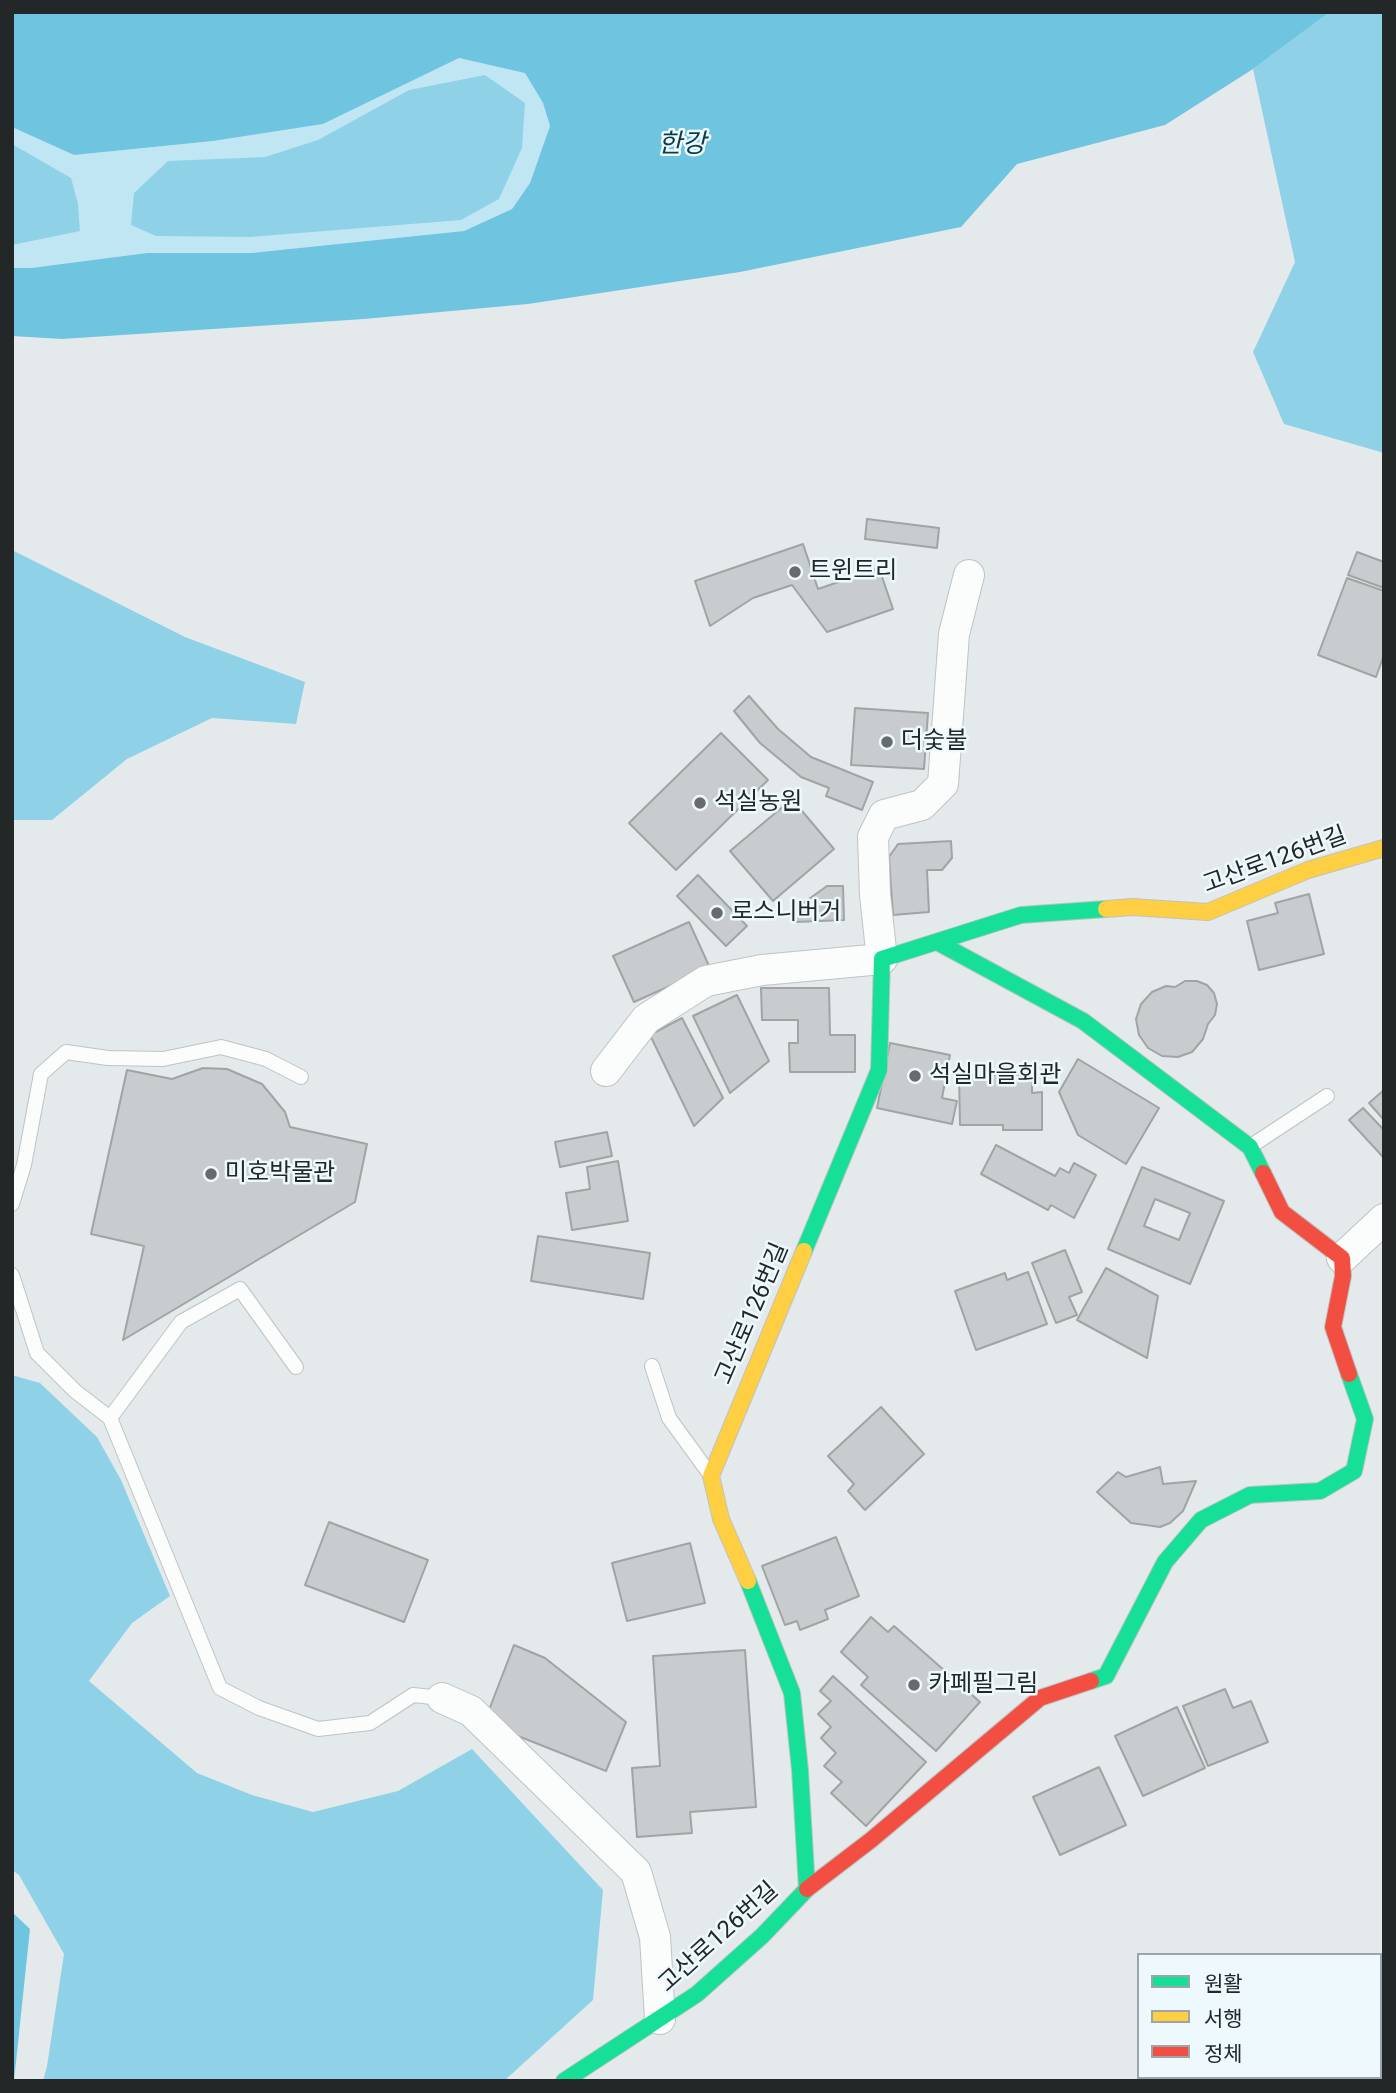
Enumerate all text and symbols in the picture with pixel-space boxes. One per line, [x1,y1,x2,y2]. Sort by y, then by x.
water label: 한강 [658,129,706,161]
place label: 트윈트리 [809,558,897,586]
marker: 트윈트리 [787,564,803,580]
place label: 더숯불 [901,728,967,756]
marker: 더숯불 [879,734,895,750]
place label: 석실농원 [714,789,802,817]
marker: 석실농원 [692,795,708,811]
street label: 고산로126번길 [1199,822,1351,900]
place label: 로스니버거 [731,899,841,927]
marker: 로스니버거 [709,905,725,921]
place label: 석실마을회관 [929,1062,1061,1090]
marker: 석실마을회관 [907,1068,923,1084]
place label: 미호박물관 [225,1160,335,1188]
marker: 미호박물관 [203,1166,219,1182]
street label: 고산로126번길 [710,1239,796,1389]
place label: 카페필그림 [928,1671,1038,1699]
marker: 카페필그림 [906,1677,922,1693]
street label: 고산로126번길 [653,1877,785,1999]
legend [1137,1953,1382,2079]
text: 원활 [1204,1972,1243,1996]
text: 서행 [1204,2007,1243,2031]
text: 정체 [1204,2042,1243,2066]

